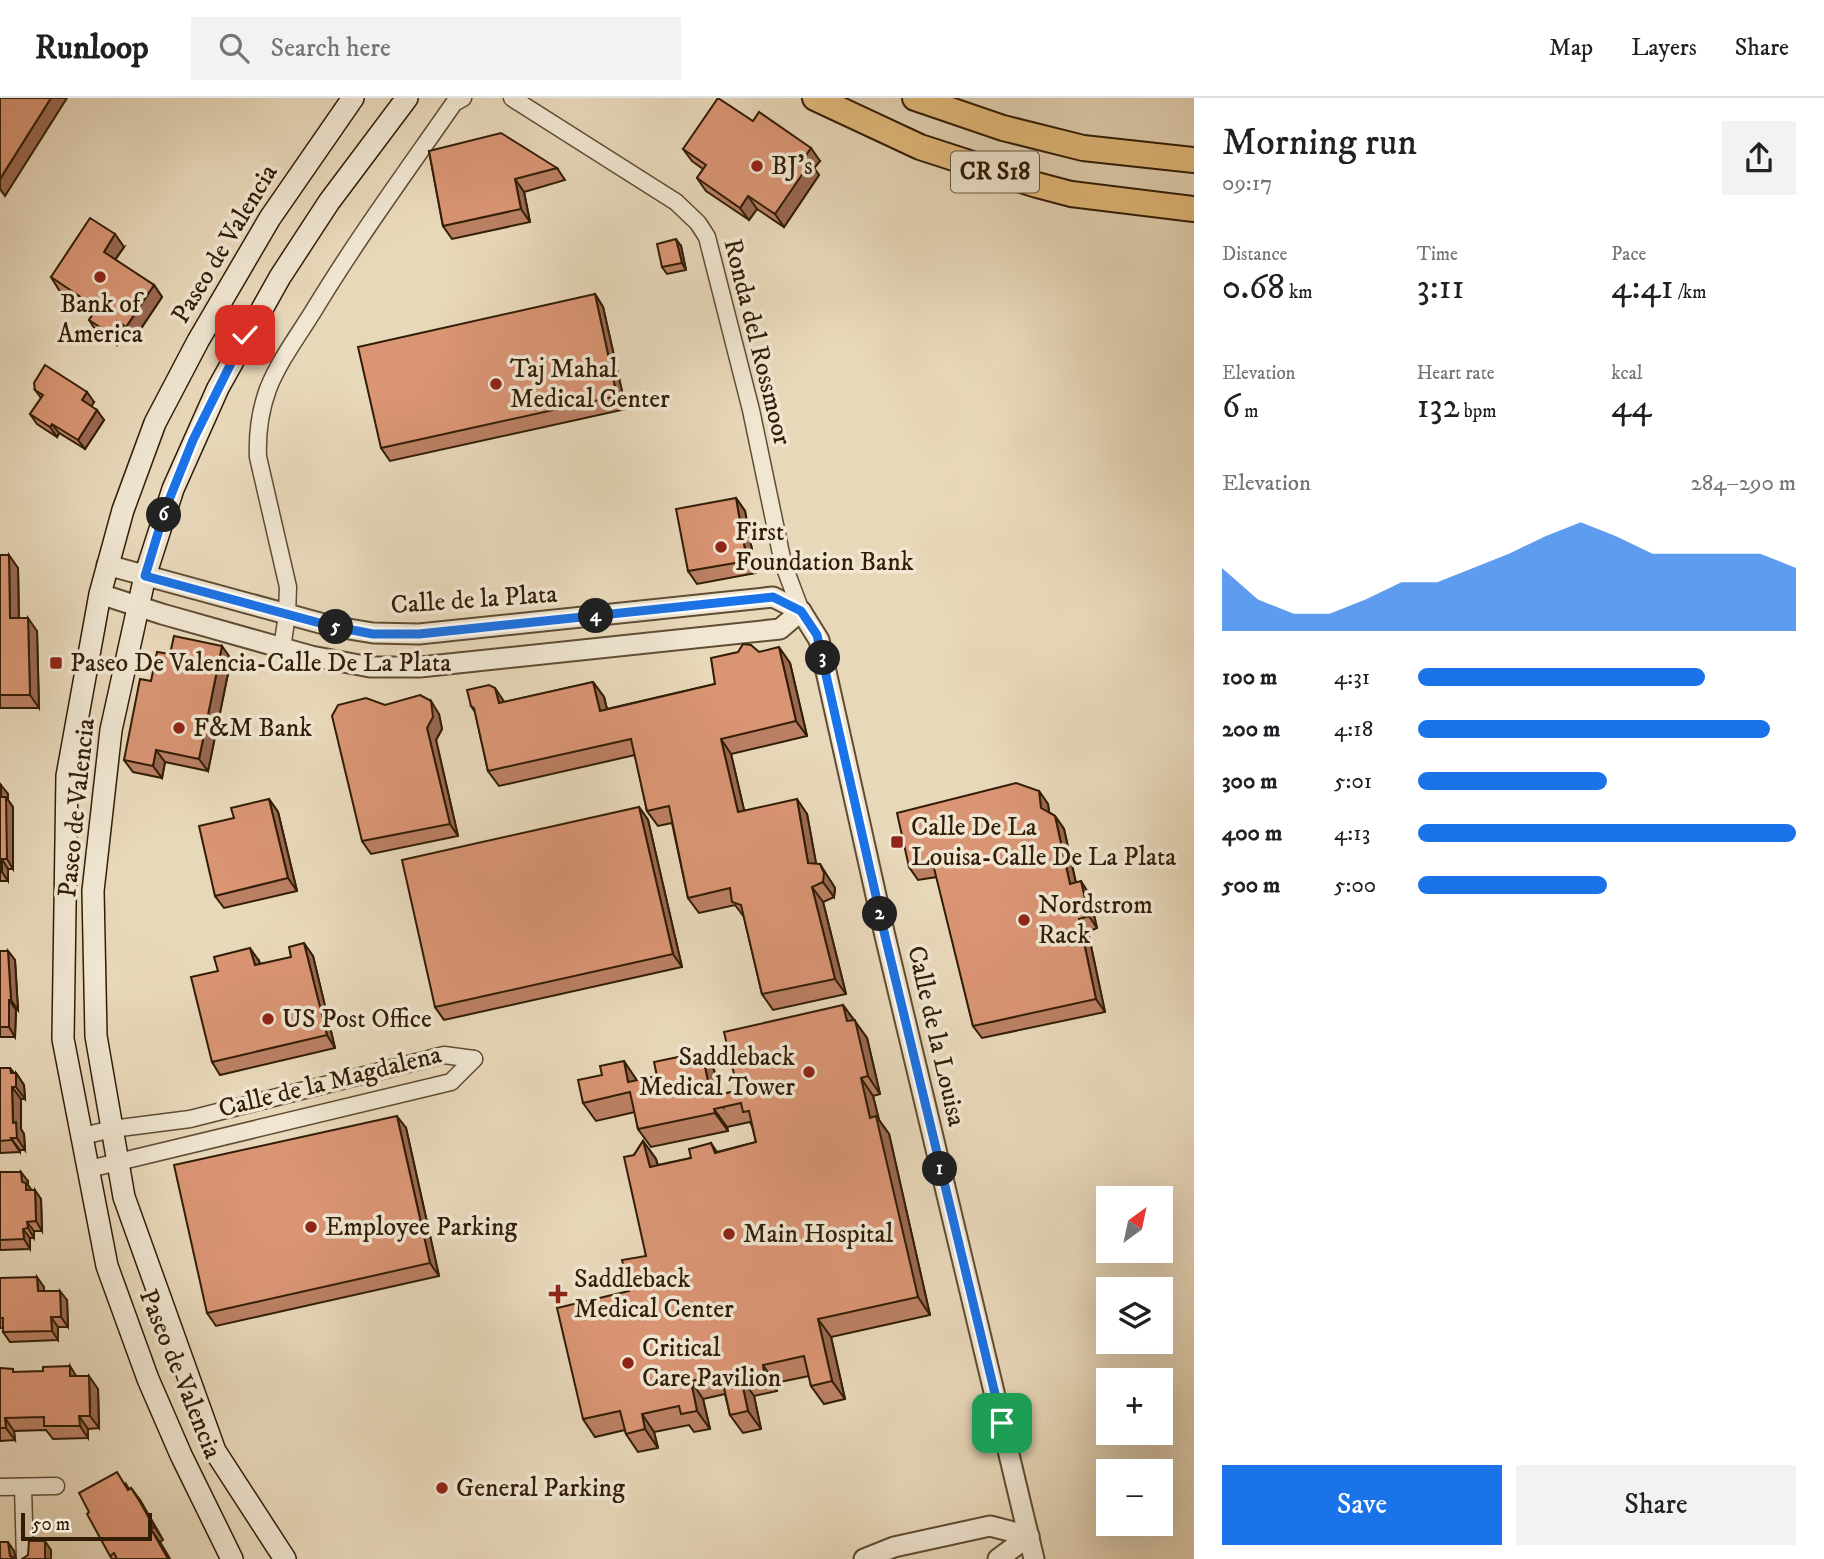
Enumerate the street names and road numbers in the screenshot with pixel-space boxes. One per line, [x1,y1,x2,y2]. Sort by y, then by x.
road number: CR S18 [951,152,1039,192]
street label: Paseo de Valencia [165,158,285,330]
street label: Ronda del Rossmoor [715,235,799,449]
street label: Calle de la Plata [389,578,559,622]
street label: Paseo de Valencia [51,717,103,899]
street label: Calle de la Louisa [899,942,973,1130]
street label: Calle de la Magdalena [215,1038,445,1126]
street label: Paseo de Valencia [131,1284,229,1464]

